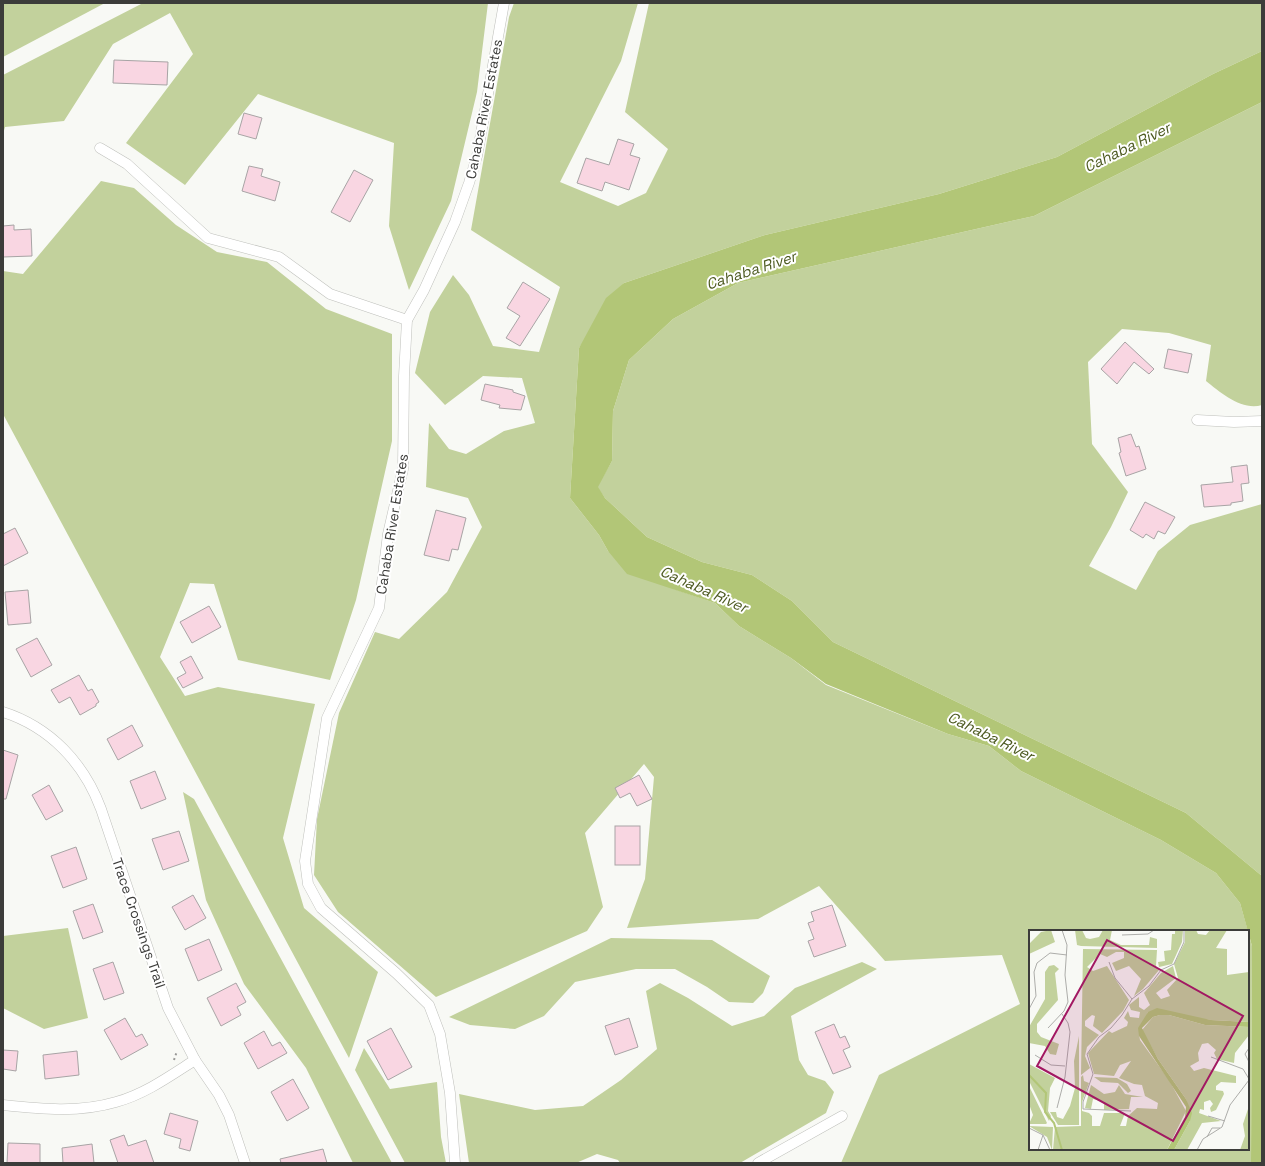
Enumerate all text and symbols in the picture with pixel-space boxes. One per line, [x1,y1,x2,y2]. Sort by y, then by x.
street label: Cahaba River Estates [462,38,506,180]
water label: Cahaba River [1081,117,1174,176]
water label: Cahaba River [704,246,800,294]
street label: Cahaba River Estates [372,452,412,596]
water label: Cahaba River [657,561,752,617]
water label: Cahaba River [945,707,1038,766]
street label: Trace Crossings Trail [108,856,170,990]
inset map [1029,930,1249,1150]

